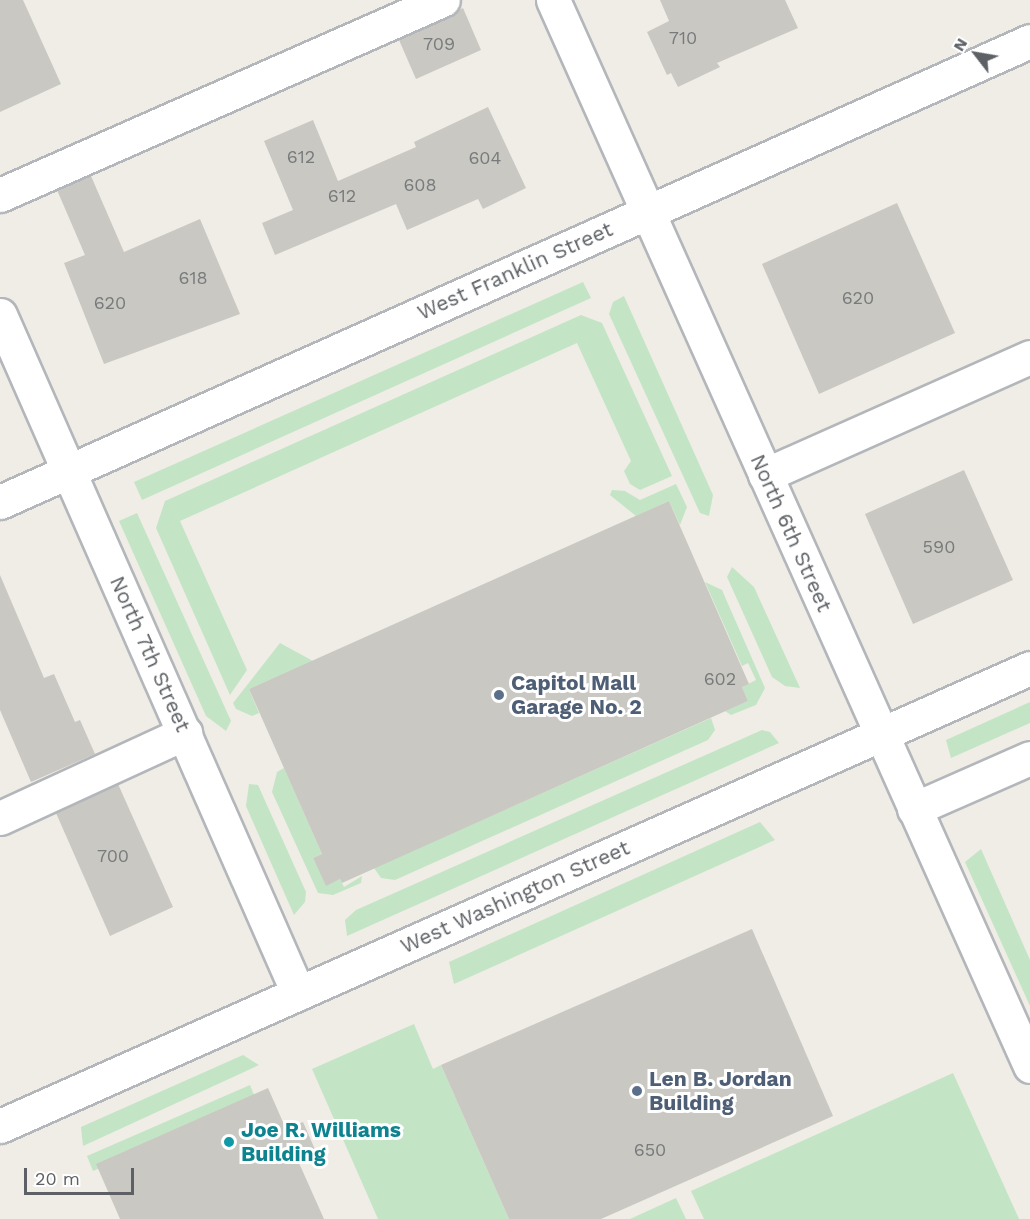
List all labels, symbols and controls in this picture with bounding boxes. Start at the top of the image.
north arrow [946,24,1006,84]
house number: 710 [669,27,697,49]
house number: 709 [423,33,455,55]
text: N [949,35,971,54]
house number: 612 [287,146,315,168]
house number: 604 [468,147,502,169]
house number: 608 [403,174,437,196]
house number: 612 [328,185,356,207]
street label: West Franklin Street [413,217,617,325]
house number: 618 [178,267,208,289]
house number: 620 [842,287,874,309]
house number: 620 [94,292,126,314]
street label: North 6th Street [745,450,837,616]
house number: 590 [923,536,955,558]
street label: North 7th Street [104,572,196,736]
house number: 602 [704,668,736,690]
place label: Capitol Mall Garage No. 2 [511,670,642,720]
marker: Capitol Mall Garage No. 2 [492,688,506,702]
street label: West Washington Street [396,835,634,959]
house number: 700 [97,845,129,867]
place label: Len B. Jordan Building [649,1066,792,1116]
marker: Len B. Jordan Building [630,1084,644,1098]
place label: Joe R. Williams Building [241,1117,401,1167]
marker: Joe R. Williams Building [222,1135,236,1149]
house number: 650 [634,1139,666,1161]
scale bar [27,1156,136,1194]
text: 20 m [35,1168,80,1189]

